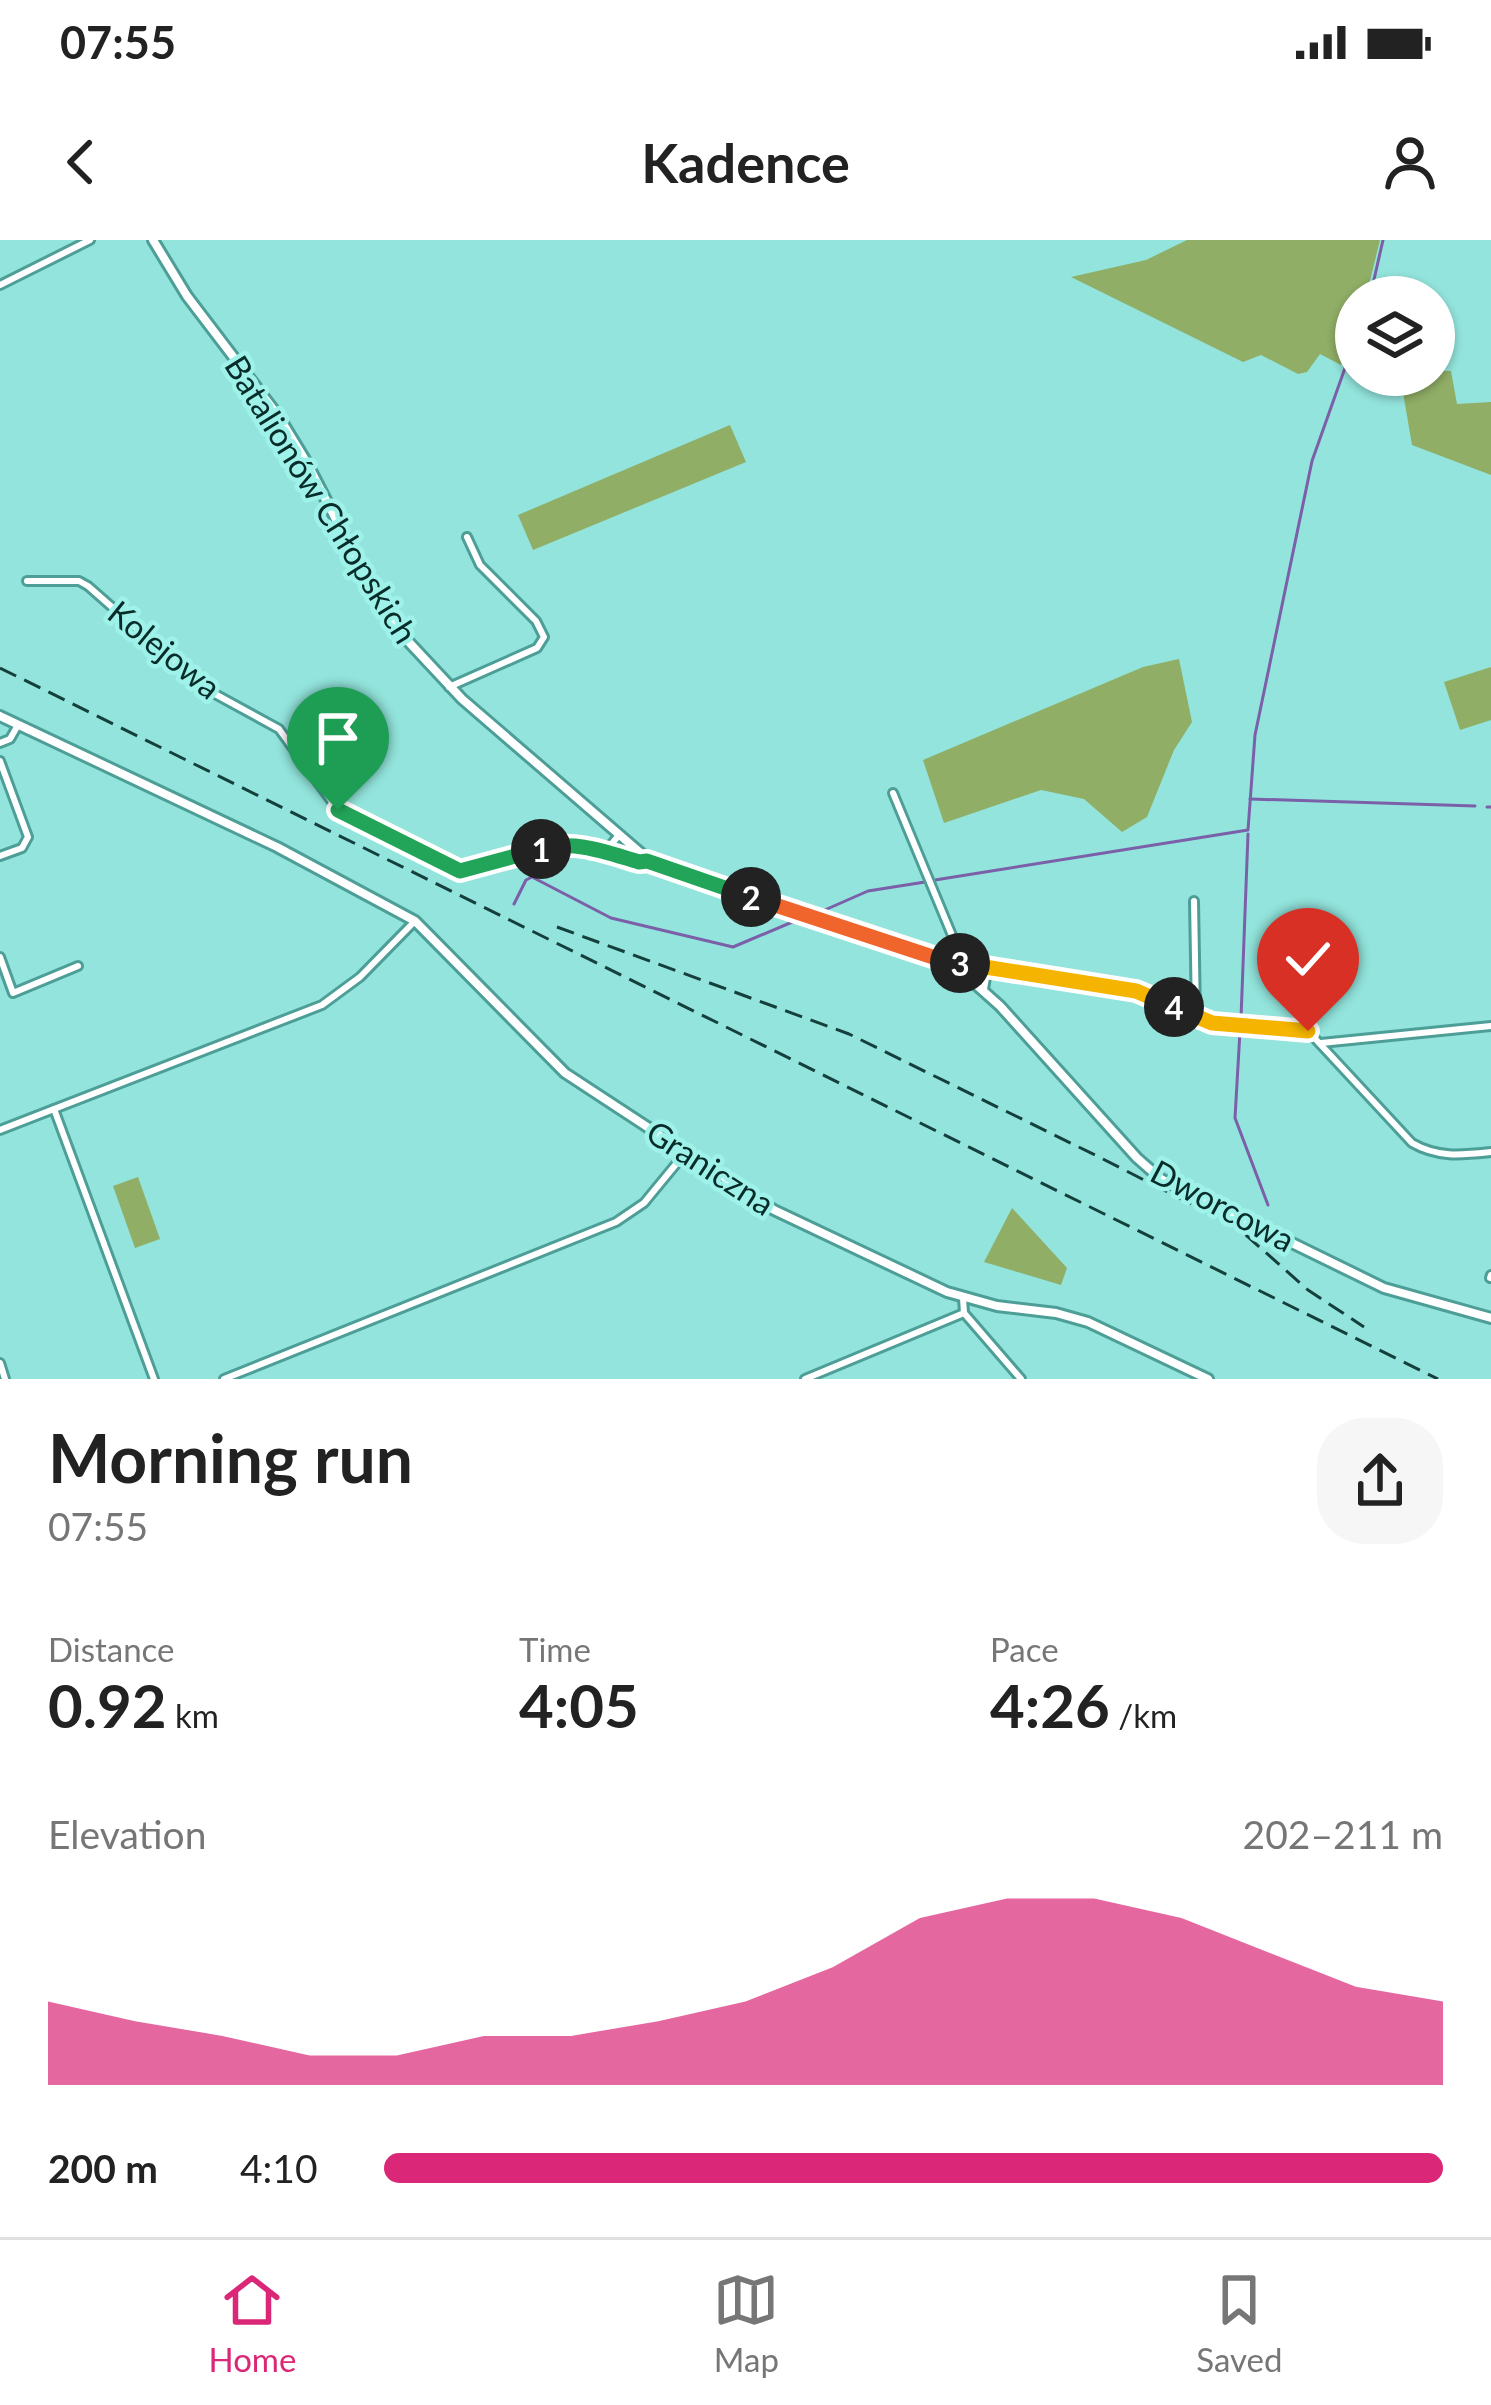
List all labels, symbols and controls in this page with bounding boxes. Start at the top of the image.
text: 07:55 [60,15,176,69]
icon: back [48,129,114,195]
icon: person [1377,129,1443,195]
text: Kadence [641,130,850,195]
map controls [1335,276,1455,396]
button: layers [1335,276,1455,396]
street label: Batalionów Chłopskich [217,348,427,650]
street label: Kolejowa [101,592,229,706]
pin [287,687,389,810]
icon: arrive [305,705,371,771]
pin: 1 [511,819,571,879]
text: 1 [531,829,551,869]
pin: 2 [721,867,781,927]
text: 2 [741,877,761,917]
pin [1257,908,1359,1031]
icon: check [1275,926,1341,992]
pin: 3 [930,933,990,993]
text: 3 [950,943,970,983]
pin: 4 [1144,977,1204,1037]
text: 4 [1164,987,1184,1027]
street label: Graniczna [640,1111,782,1223]
street label: Dworcowa [1144,1151,1302,1259]
text: Morning run [48,1418,413,1497]
button: share [1317,1418,1443,1544]
text: 07:55 [48,1503,148,1549]
text: Distance [48,1629,175,1669]
text: Time [519,1629,591,1669]
text: Pace [990,1629,1059,1669]
text: 0.92 [48,1669,167,1741]
text: 4:05 [519,1669,639,1741]
text: 4:26 [990,1669,1110,1741]
text: km [167,1695,219,1735]
text: /km [1110,1695,1177,1735]
text: Elevation [48,1811,206,1857]
text: 202–211 m [1243,1811,1443,1857]
text: 200 m [48,2145,158,2191]
text: 4:10 [240,2145,318,2191]
tab: Home [208,2267,296,2379]
tab: Map [713,2267,779,2379]
tab: Saved [1196,2267,1283,2379]

